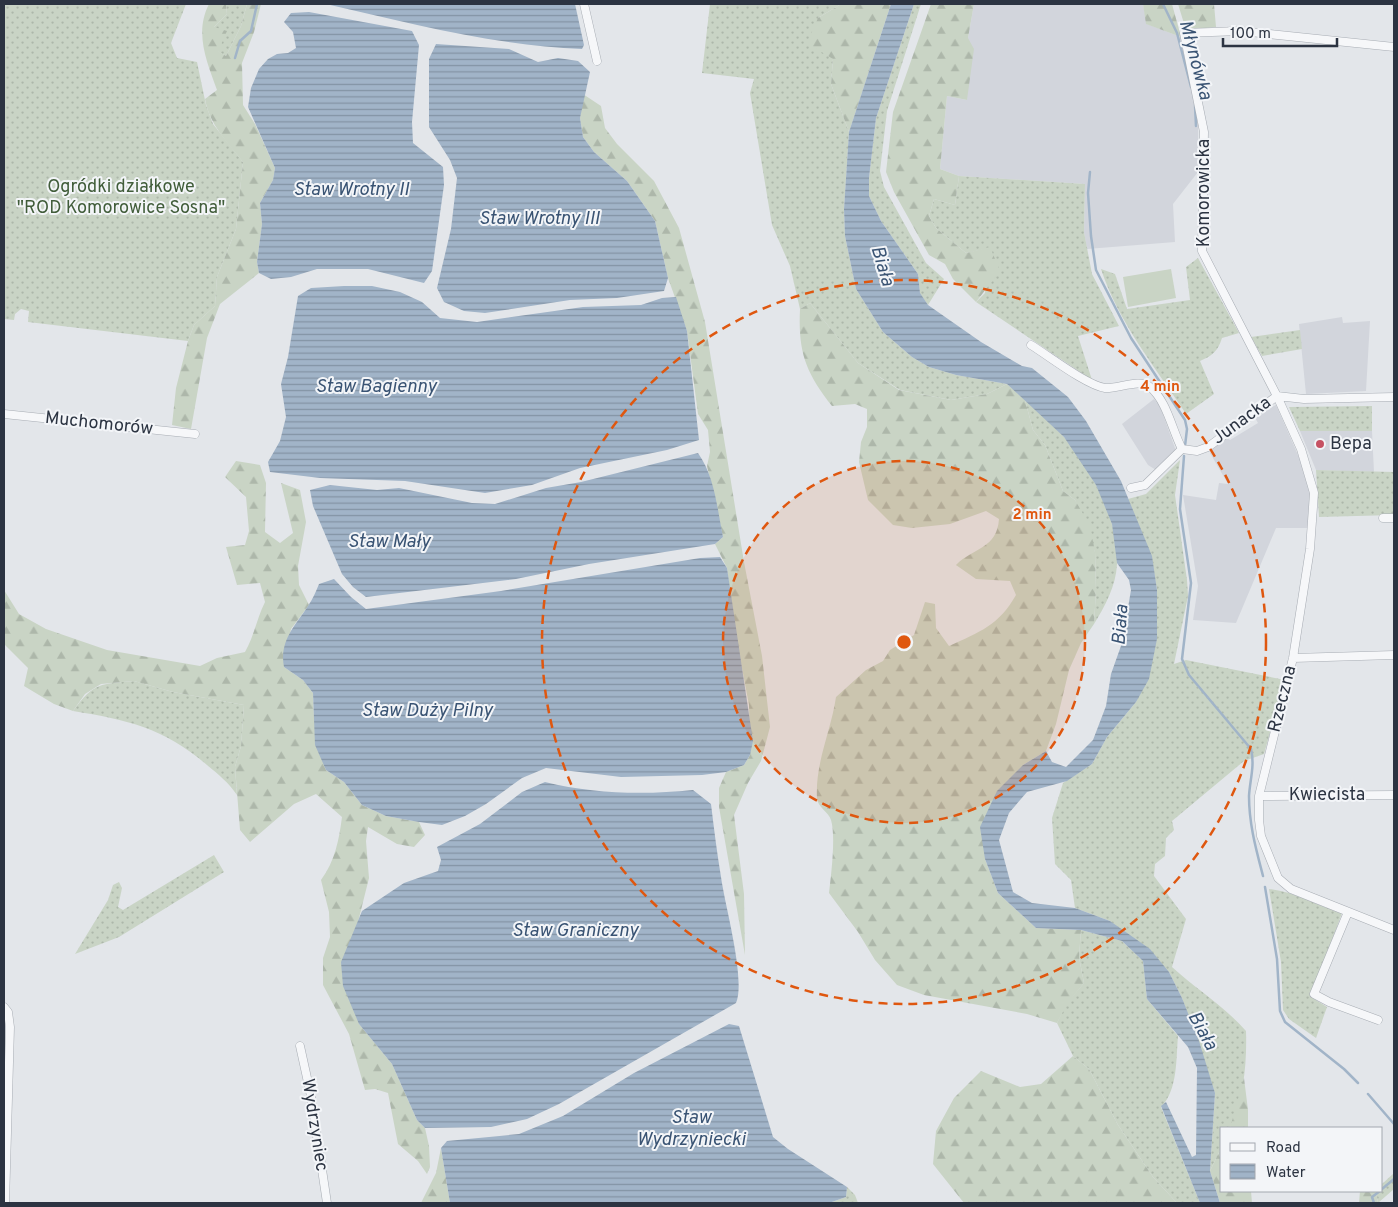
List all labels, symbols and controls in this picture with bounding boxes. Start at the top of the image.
scale bar [1223,15,1337,47]
water label: Młynówka [1173,17,1217,103]
text: 100 m [1230,25,1271,44]
street label: Komorowicka [1193,139,1216,247]
park label: Ogródki działkowe "ROD Komorowice Sosna" [17,176,225,220]
water label: Staw Wrotny II [293,178,410,202]
water label: Staw Wrotny III [479,207,600,231]
water label: Biała [865,243,900,289]
water label: Staw Bagienny [315,375,438,399]
text: 4 min [1140,378,1180,397]
street label: Junacka [1208,392,1276,450]
street label: Muchomorów [44,407,154,441]
place label: Bepa [1330,433,1372,456]
marker: Bepa [1314,438,1326,450]
text: 2 min [1012,506,1052,525]
water label: Staw Mały [348,530,432,554]
water label: Biała [1108,604,1134,646]
centre of rings [895,633,913,651]
street label: Rzeczna [1264,663,1302,735]
water label: Staw Duży Pilny [361,699,494,723]
street label: Kwiecista [1289,784,1365,807]
water label: Staw Graniczny [512,919,639,943]
water label: Biała [1182,1007,1223,1055]
street label: Wydrzyniec [295,1077,333,1173]
water label: Staw Wydrzyniecki [636,1106,747,1152]
legend [1220,1127,1383,1192]
text: Road [1266,1139,1301,1158]
text: Water [1266,1164,1306,1183]

